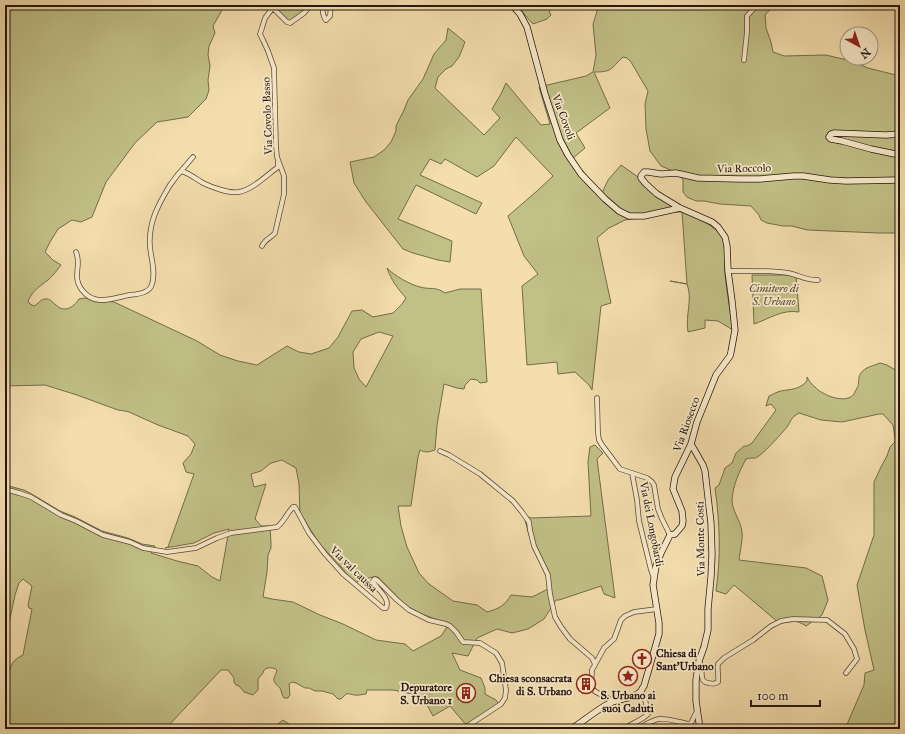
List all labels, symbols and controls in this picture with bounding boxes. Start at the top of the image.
north arrow [839,26,879,66]
text: N [857,45,873,62]
street label: Via Covolo Basso [260,76,275,156]
street label: Via Covoli [549,92,578,142]
street label: Via Roccolo [716,162,772,175]
park label: Cimitero di S. Urbano [749,282,800,308]
street label: Via Riosecco [670,395,703,454]
street label: Via dei Longobardi [637,480,666,568]
street label: Via Monte Costi [693,501,708,578]
street label: Via val caussa [327,543,380,595]
place label: Chiesa di Sant'Urbano [656,647,714,673]
church icon: Chiesa di Sant'Urbano [631,648,653,670]
place icon: S. Urbano ai suoi Caduti [617,665,639,687]
place label: Chiesa sconsacrata di S. Urbano [489,672,572,698]
building icon: Chiesa sconsacrata di S. Urbano [575,673,597,695]
place label: Depuratore S. Urbano 1 [400,681,453,707]
building icon: Depuratore S. Urbano 1 [455,682,477,704]
scale bar [751,682,820,708]
place label: S. Urbano ai suoi Caduti [600,689,657,715]
text: 100 m [757,689,788,703]

